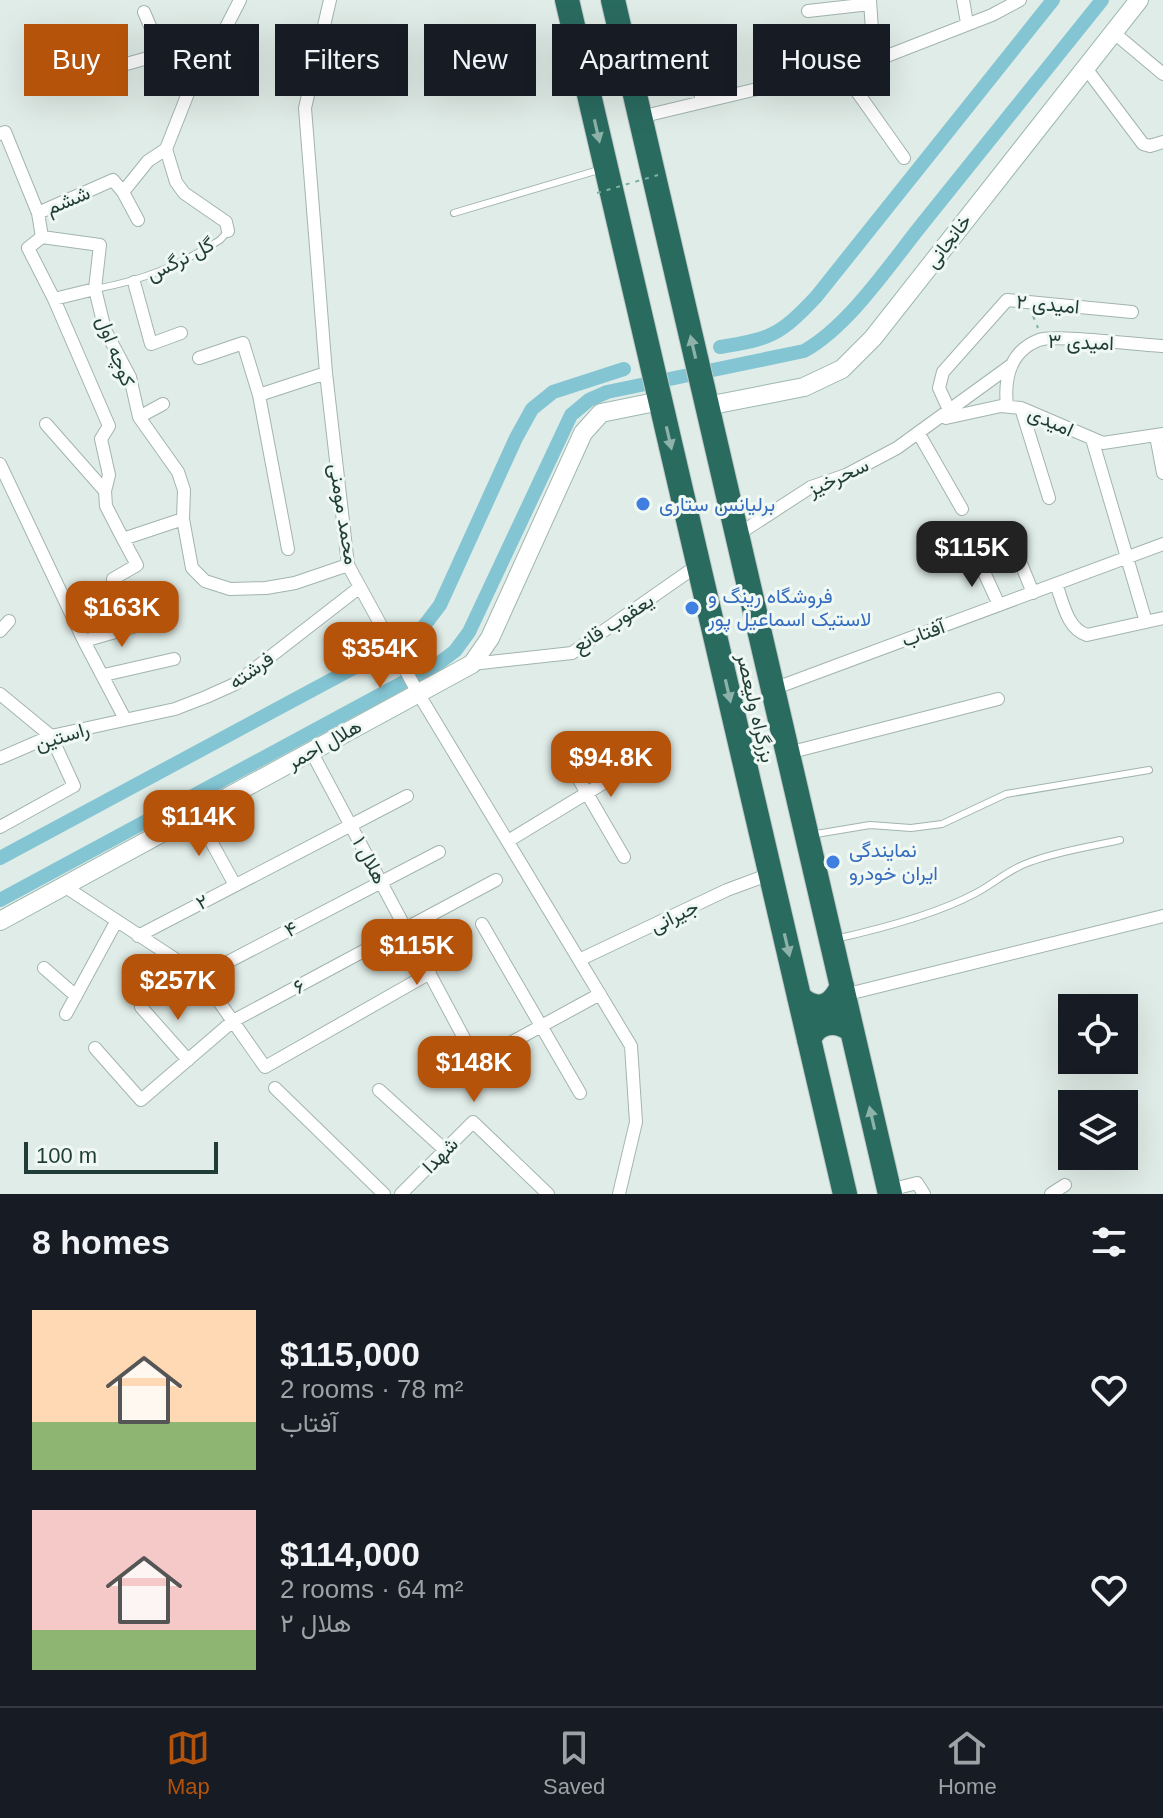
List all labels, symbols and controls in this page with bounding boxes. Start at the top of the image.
chip: Buy [24,24,128,96]
chip: Rent [144,24,259,96]
chip: Filters [275,24,408,96]
chip: New [424,24,536,96]
chip: Apartment [552,24,737,96]
chip: House [753,24,890,96]
one-way arrow [591,118,604,143]
street label: ششم [43,181,94,221]
street label: خانجانی [920,210,977,273]
street label: گل نرگس [142,233,219,287]
street label: امیدی ۲ [1015,290,1081,319]
street label: کوچه اول [90,313,139,390]
street label: امیدی ۳ [1048,330,1114,355]
one-way arrow [687,334,699,359]
street label: امیدی [1025,401,1077,442]
one-way arrow [663,426,675,451]
street label: سحرخیز [803,453,873,503]
street label: محمد مومنی [323,462,363,566]
place label: برلیانس ستاری [659,493,775,517]
marker: برلیانس ستاری [634,495,652,513]
pin: $115K [916,521,1028,589]
text: $115K [934,532,1010,562]
pin: $163K [66,581,178,649]
place label: فروشگاه رینگ و لاستیک اسماعیل پور [707,585,871,633]
street label: یعقوب قانع [569,589,659,660]
text: $163K [84,592,160,622]
marker: فروشگاه رینگ و لاستیک اسماعیل پور [683,599,701,617]
street label: آفتاب [898,615,949,652]
pin: $354K [324,622,436,690]
text: $354K [342,633,418,663]
street label: فرشته [225,647,279,695]
street label: بزرگراه ولیعصر [731,650,779,765]
one-way arrow [722,679,734,704]
street label: هلال احمر [282,715,366,776]
street label: راستین [32,717,92,757]
pin: $94.8K [546,731,676,799]
text: $94.8K [569,742,653,772]
pin: $114K [143,790,255,858]
text: $114K [161,801,237,831]
street label: هلال ۱ [348,833,391,888]
place label: نمایندگی ایران خودرو [849,839,938,886]
marker: نمایندگی ایران خودرو [824,853,842,871]
street label: ۲ [192,890,212,914]
street label: جیرانی [646,895,703,939]
street label: ۴ [281,917,301,941]
pin: $115K [361,919,473,987]
text: $115K [379,930,455,960]
one-way arrow [781,932,793,957]
pin: $257K [122,954,234,1022]
text: $257K [140,965,216,995]
street label: ۶ [290,974,308,998]
map controls [1058,994,1138,1170]
button: locate [1058,994,1138,1074]
pin: $148K [418,1036,530,1104]
text: $148K [436,1047,512,1077]
button: layers [1058,1090,1138,1170]
one-way arrow [866,1105,878,1130]
street label: شهدا [418,1133,464,1179]
scale bar [24,1138,218,1174]
text: 100 m [36,1143,97,1168]
icon: filters [1087,1220,1131,1264]
text: 8 homes [32,1223,170,1261]
text: $115,000 [280,1335,420,1373]
icon: home [96,1342,192,1438]
icon: heart [1087,1368,1131,1412]
text: 2 rooms · 78 m² [280,1374,464,1404]
text: آفتاب [280,1408,337,1438]
text: $114,000 [280,1535,420,1573]
icon: home [96,1542,192,1638]
icon: heart [1087,1568,1131,1612]
text: 2 rooms · 64 m² [280,1574,464,1604]
text: هلال ۲ [280,1608,351,1638]
tab: Map [166,1726,210,1800]
tab: Saved [543,1726,605,1800]
tab: Home [938,1726,997,1800]

